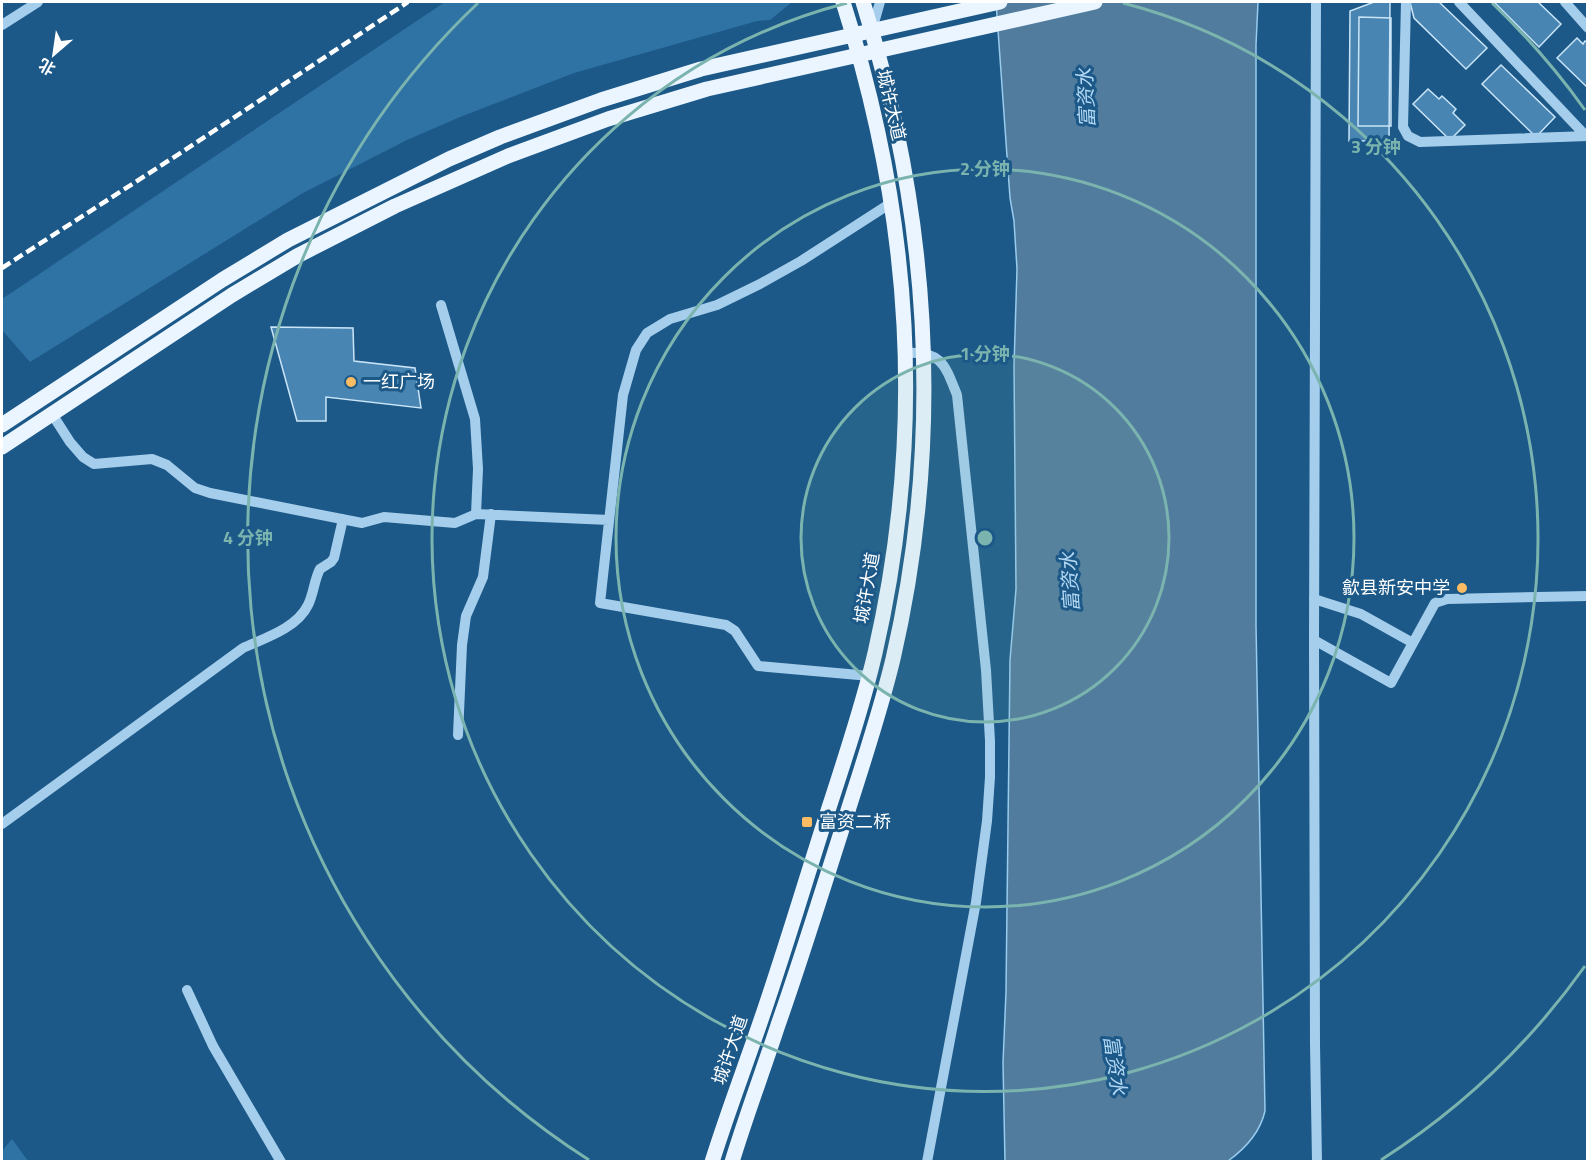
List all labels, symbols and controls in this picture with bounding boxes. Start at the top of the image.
north arrow [24,24,84,84]
text: 北 [34,53,60,81]
water label: 富资水 [1068,66,1103,129]
street label: 城许大道 [870,67,913,143]
text: 3 分钟 [1351,133,1401,160]
text: 2 分钟 [960,155,1010,182]
text: 1 分钟 [960,340,1010,367]
place label: 一红广场 [363,368,435,395]
marker: 一红广场 [344,375,358,389]
text: 4 分钟 [223,524,273,551]
centre of rings [975,528,995,548]
street label: 城许大道 [847,550,886,626]
water label: 富资水 [1052,550,1087,613]
place label: 歙县新安中学 [1342,574,1450,601]
marker: 歙县新安中学 [1455,581,1469,595]
place label: 富资二桥 [819,808,891,835]
marker: 富资二桥 [800,815,814,829]
street label: 城许大道 [705,1011,754,1088]
water label: 富资水 [1096,1033,1135,1098]

